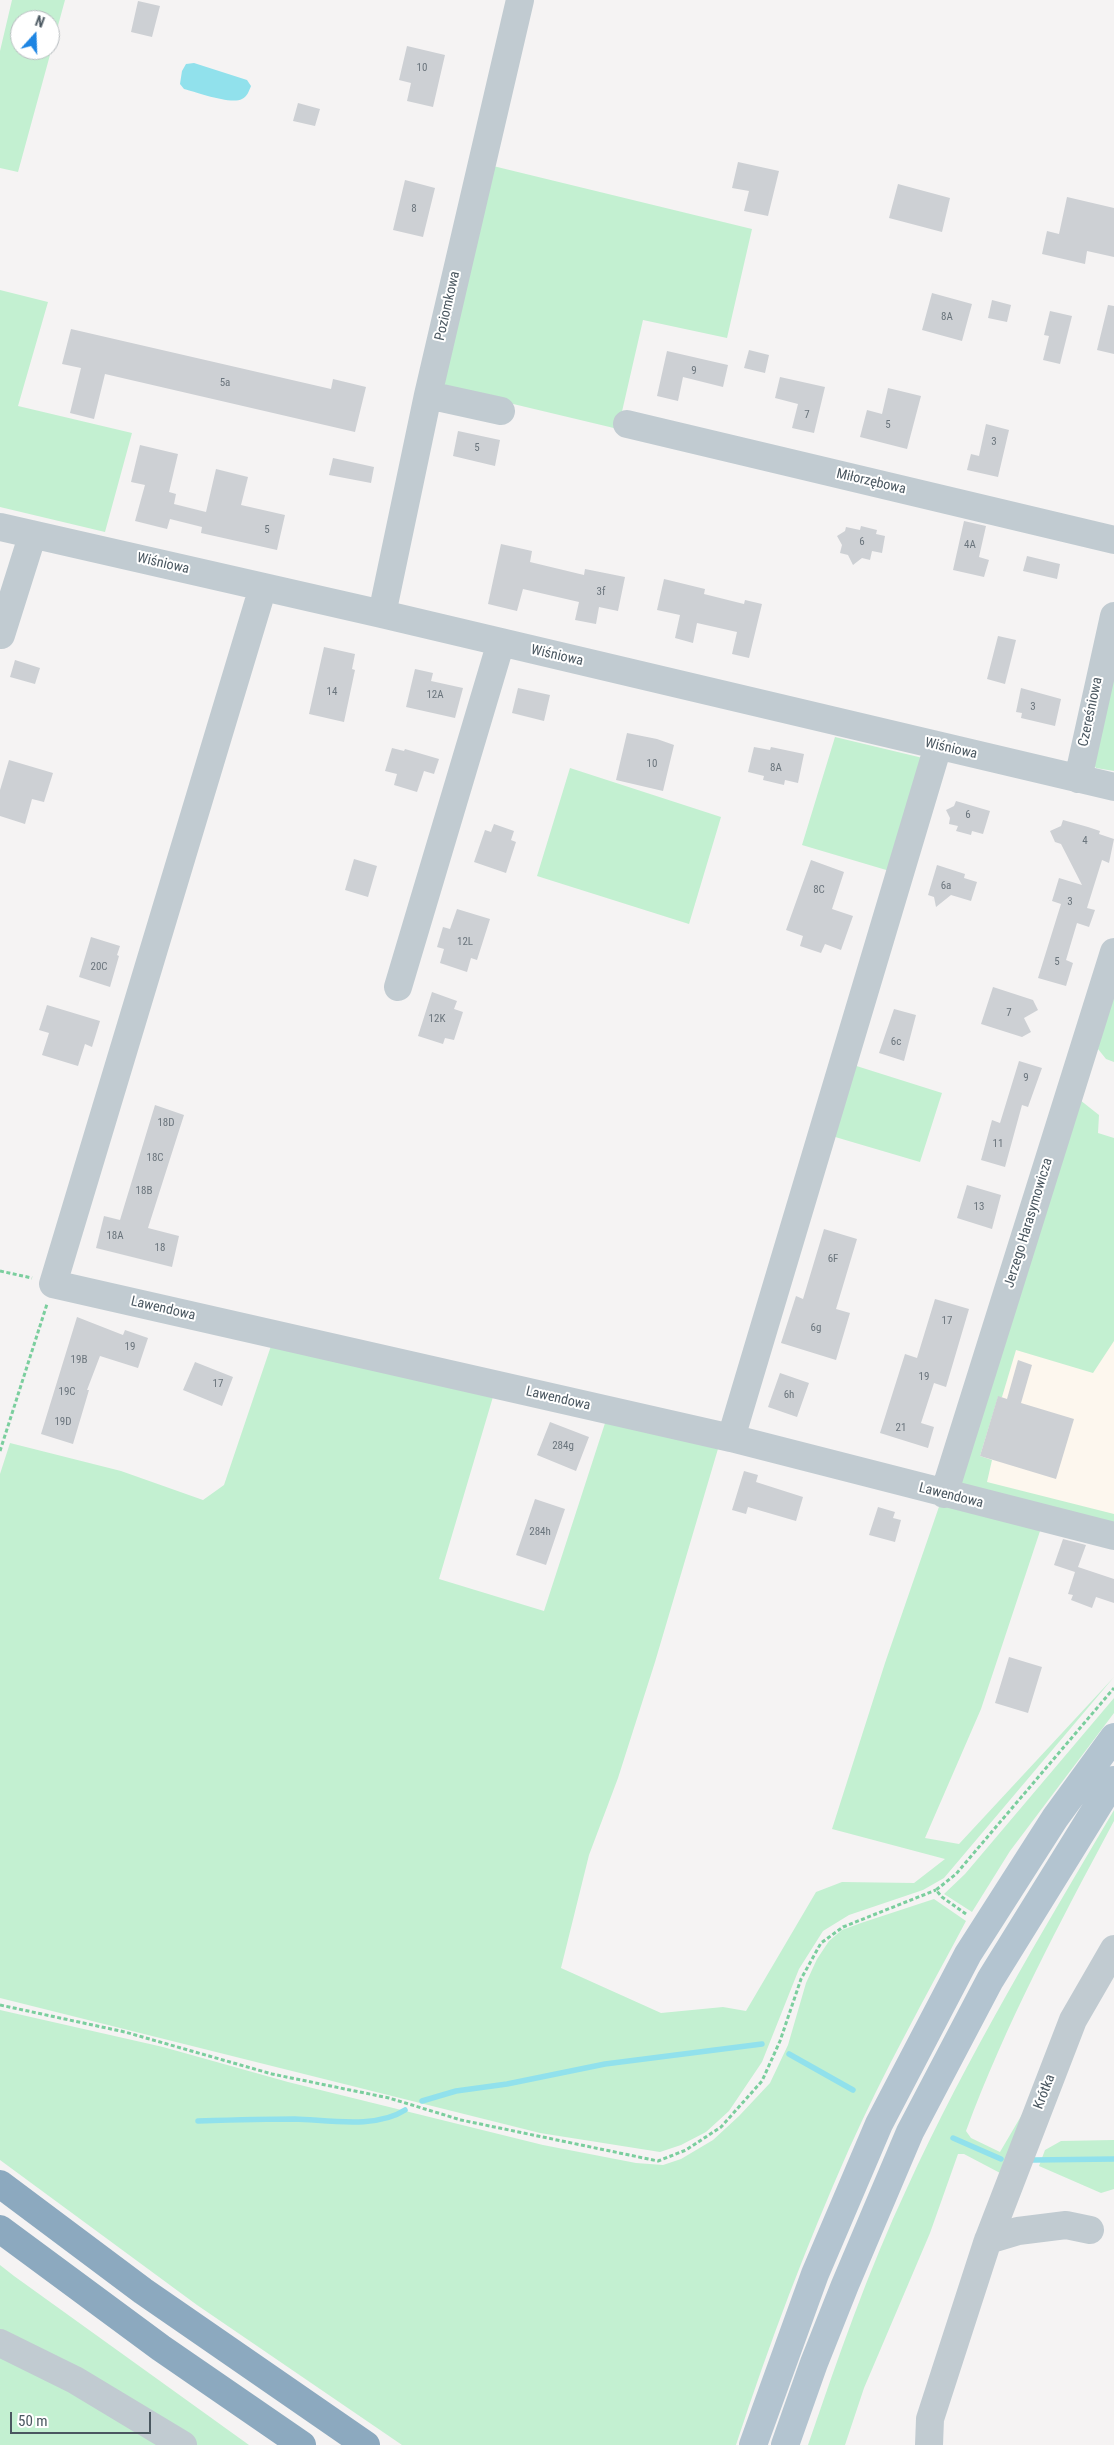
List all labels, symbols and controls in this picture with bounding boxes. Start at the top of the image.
north arrow [10,10,60,60]
text: N [33,13,47,31]
house number: 10 [417,61,427,75]
house number: 8 [411,202,417,216]
street label: Poziomkowa [432,270,464,342]
house number: 8A [941,310,953,324]
house number: 9 [691,364,697,378]
house number: 5a [220,376,230,390]
house number: 7 [804,408,810,422]
house number: 5 [885,418,891,432]
house number: 3 [991,435,997,449]
house number: 5 [474,441,480,455]
street label: Miłorzębowa [835,466,907,498]
house number: 5 [264,523,270,537]
house number: 6 [859,535,865,549]
house number: 4A [964,538,976,552]
street label: Wiśniowa [135,550,191,578]
house number: 3f [597,585,605,599]
street label: Wiśniowa [529,642,585,670]
street label: Czereśniowa [1075,676,1107,748]
house number: 14 [327,685,337,699]
house number: 12A [426,688,444,702]
house number: 3 [1030,700,1036,714]
street label: Wiśniowa [923,735,979,763]
house number: 10 [647,757,657,771]
house number: 8A [770,761,782,775]
house number: 6 [965,808,971,822]
house number: 4 [1082,834,1088,848]
house number: 6a [941,879,951,893]
house number: 8C [813,883,825,897]
house number: 3 [1067,895,1073,909]
house number: 12L [457,935,473,949]
house number: 5 [1054,955,1060,969]
house number: 20C [90,960,108,974]
house number: 7 [1006,1006,1012,1020]
house number: 12K [429,1012,445,1026]
house number: 6c [891,1035,901,1049]
house number: 9 [1023,1071,1029,1085]
house number: 18D [157,1116,175,1130]
house number: 11 [993,1137,1003,1151]
house number: 18C [146,1151,164,1165]
street label: Jerzego Harasymowicza [1001,1156,1057,1290]
house number: 18B [136,1184,152,1198]
house number: 13 [974,1200,984,1214]
house number: 18A [106,1229,124,1243]
house number: 18 [155,1241,165,1255]
house number: 6F [828,1252,838,1266]
street label: Lawendowa [129,1293,197,1325]
house number: 17 [942,1314,952,1328]
house number: 6g [811,1321,821,1335]
house number: 19 [125,1340,135,1354]
house number: 19B [71,1353,87,1367]
house number: 19 [919,1370,929,1384]
house number: 17 [213,1377,223,1391]
street label: Lawendowa [524,1383,592,1415]
house number: 19C [58,1385,76,1399]
house number: 6h [784,1388,794,1402]
house number: 19D [54,1415,72,1429]
house number: 21 [896,1421,906,1435]
house number: 284g [552,1439,574,1453]
street label: Lawendowa [917,1480,985,1512]
house number: 284h [529,1525,551,1539]
street label: Krótka [1031,2072,1059,2112]
scale bar [12,2402,154,2434]
text: 50 m [18,2412,48,2430]

